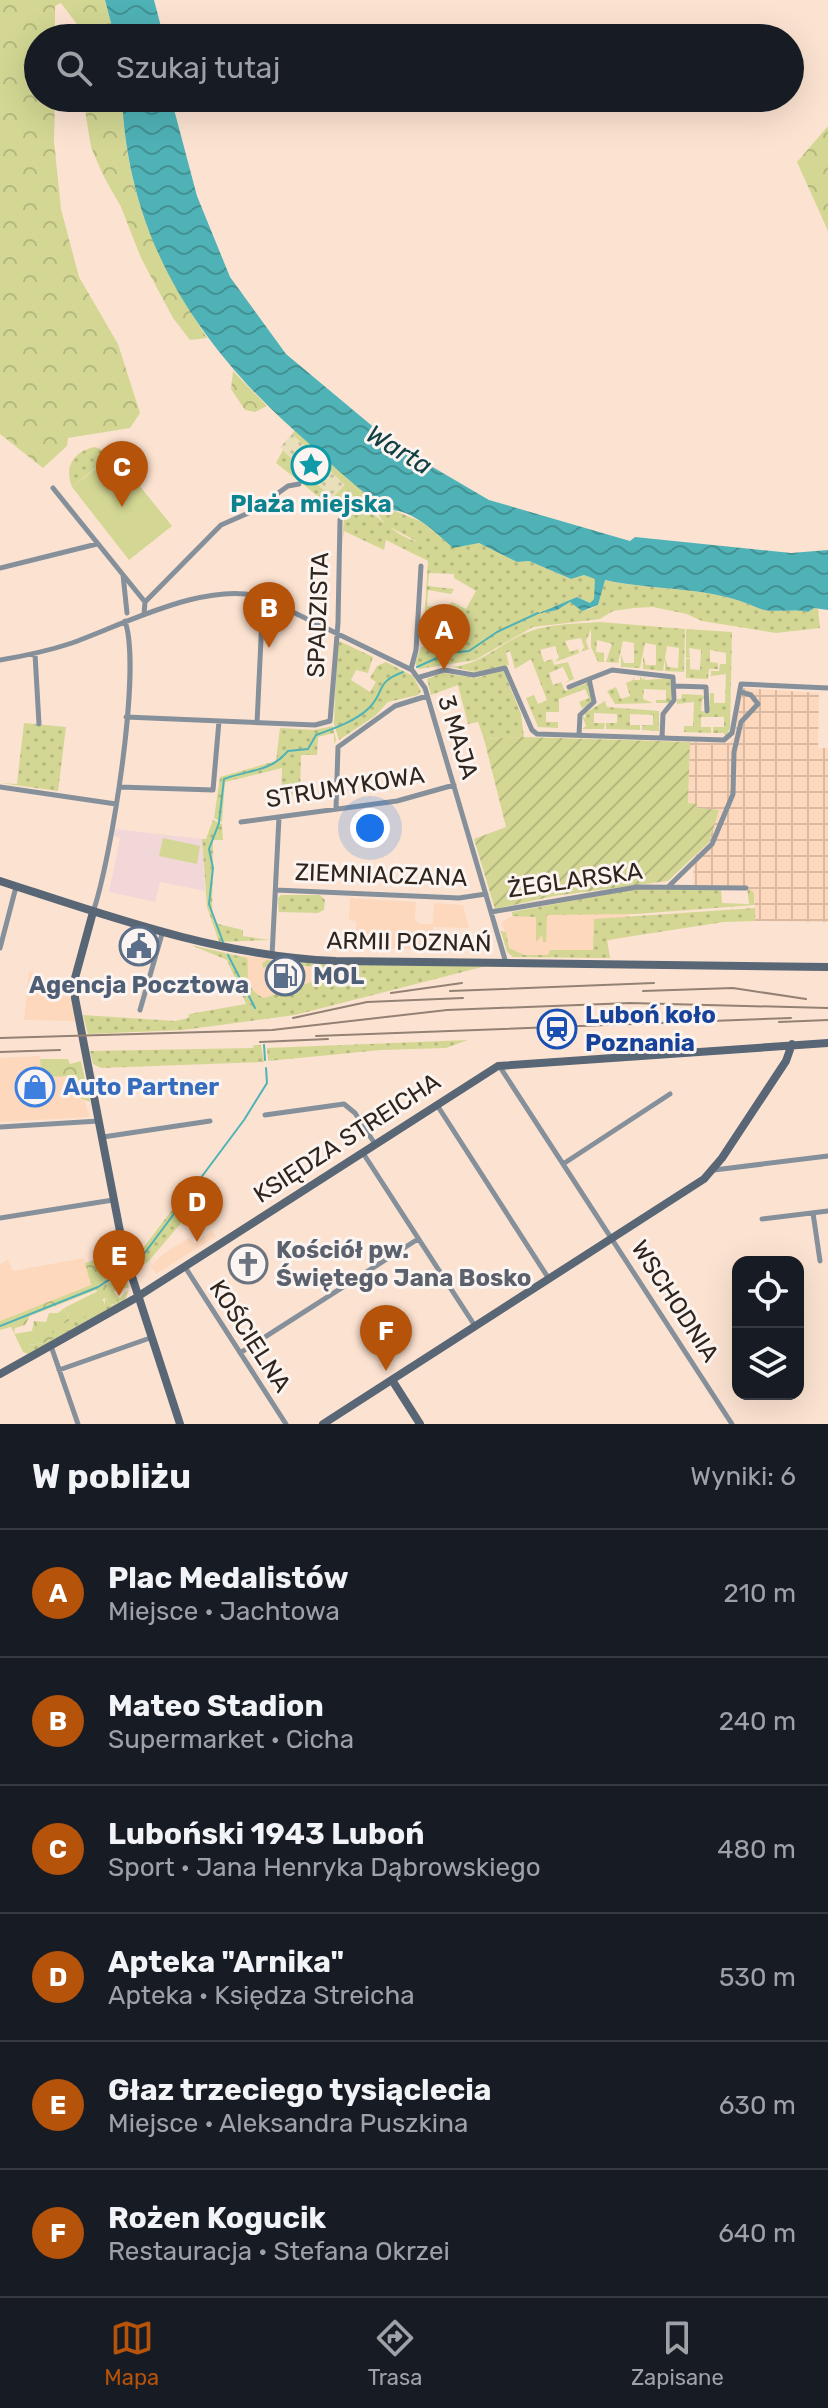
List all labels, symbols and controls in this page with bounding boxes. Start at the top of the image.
search box [24,24,804,112]
icon: search [52,46,96,90]
text: Szukaj tutaj [116,50,280,86]
water label: Warta [361,418,437,482]
pin: C [96,441,148,507]
place icon: Plaża miejska [290,444,332,486]
place label: Plaża miejska [230,490,392,518]
street label: SPADZISTA [302,552,334,678]
pin: B [243,582,295,648]
pin: A [418,604,470,670]
street label: 3 MAJA [432,692,484,782]
street label: STRUMYKOWA [264,761,426,813]
your location [350,808,390,848]
street label: ŻEGLARSKA [506,857,644,903]
street label: ZIEMNIACZANA [294,858,468,892]
public building icon: Agencja Pocztowa [118,925,160,967]
street label: ARMII POZNAŃ [326,927,492,957]
fuel station icon: MOL [264,955,306,997]
place label: MOL [313,962,364,990]
place label: Agencja Pocztowa [29,971,249,999]
place label: Luboń koło Poznania [585,1001,716,1057]
station icon: Luboń koło Poznania [536,1008,578,1050]
shop icon: Auto Partner [14,1066,56,1108]
street label: KSIĘDZA STREICHA [248,1067,446,1209]
place label: Auto Partner [63,1073,219,1101]
pin: D [171,1176,223,1242]
pin: E [93,1230,145,1296]
street label: WSCHODNIA [625,1235,725,1367]
place label: Kościół pw. Świętego Jana Bosko [276,1236,532,1292]
church icon: Kościół pw. Świętego Jana Bosko [227,1243,269,1285]
map controls [732,1256,804,1400]
button: locate [732,1256,804,1328]
street label: KOŚCIELNA [203,1275,297,1397]
pin: F [360,1305,412,1371]
button: layers [732,1328,804,1400]
text: W pobliżu [32,1456,191,1497]
text: Wyniki: 6 [690,1461,796,1492]
text: Plac Medalistów [108,1560,349,1596]
text: A [49,1578,67,1609]
text: 210 m [724,1578,796,1609]
text: Miejsce · Jachtowa [108,1596,340,1627]
text: Mateo Stadion [108,1688,324,1724]
text: B [49,1706,67,1737]
text: 240 m [719,1706,796,1737]
text: Supermarket · Cicha [108,1724,354,1755]
text: Luboński 1943 Luboń [108,1816,425,1852]
text: C [49,1834,67,1865]
text: 480 m [717,1834,796,1865]
text: Sport · Jana Henryka Dąbrowskiego [108,1852,541,1883]
text: Apteka "Arnika" [108,1944,344,1980]
text: D [49,1962,67,1993]
text: 530 m [719,1962,796,1993]
text: Apteka · Księdza Streicha [108,1980,415,2011]
text: Głaz trzeciego tysiąclecia [108,2072,492,2108]
text: E [50,2090,66,2121]
text: 630 m [719,2090,796,2121]
text: Miejsce · Aleksandra Puszkina [108,2108,468,2139]
text: Rożen Kogucik [108,2200,326,2236]
text: F [50,2218,66,2249]
text: 640 m [718,2218,796,2249]
text: Restauracja · Stefana Okrzei [108,2236,450,2267]
tab: Mapa [104,2316,159,2391]
tab: Trasa [368,2316,422,2391]
tab: Zapisane [631,2316,724,2391]

